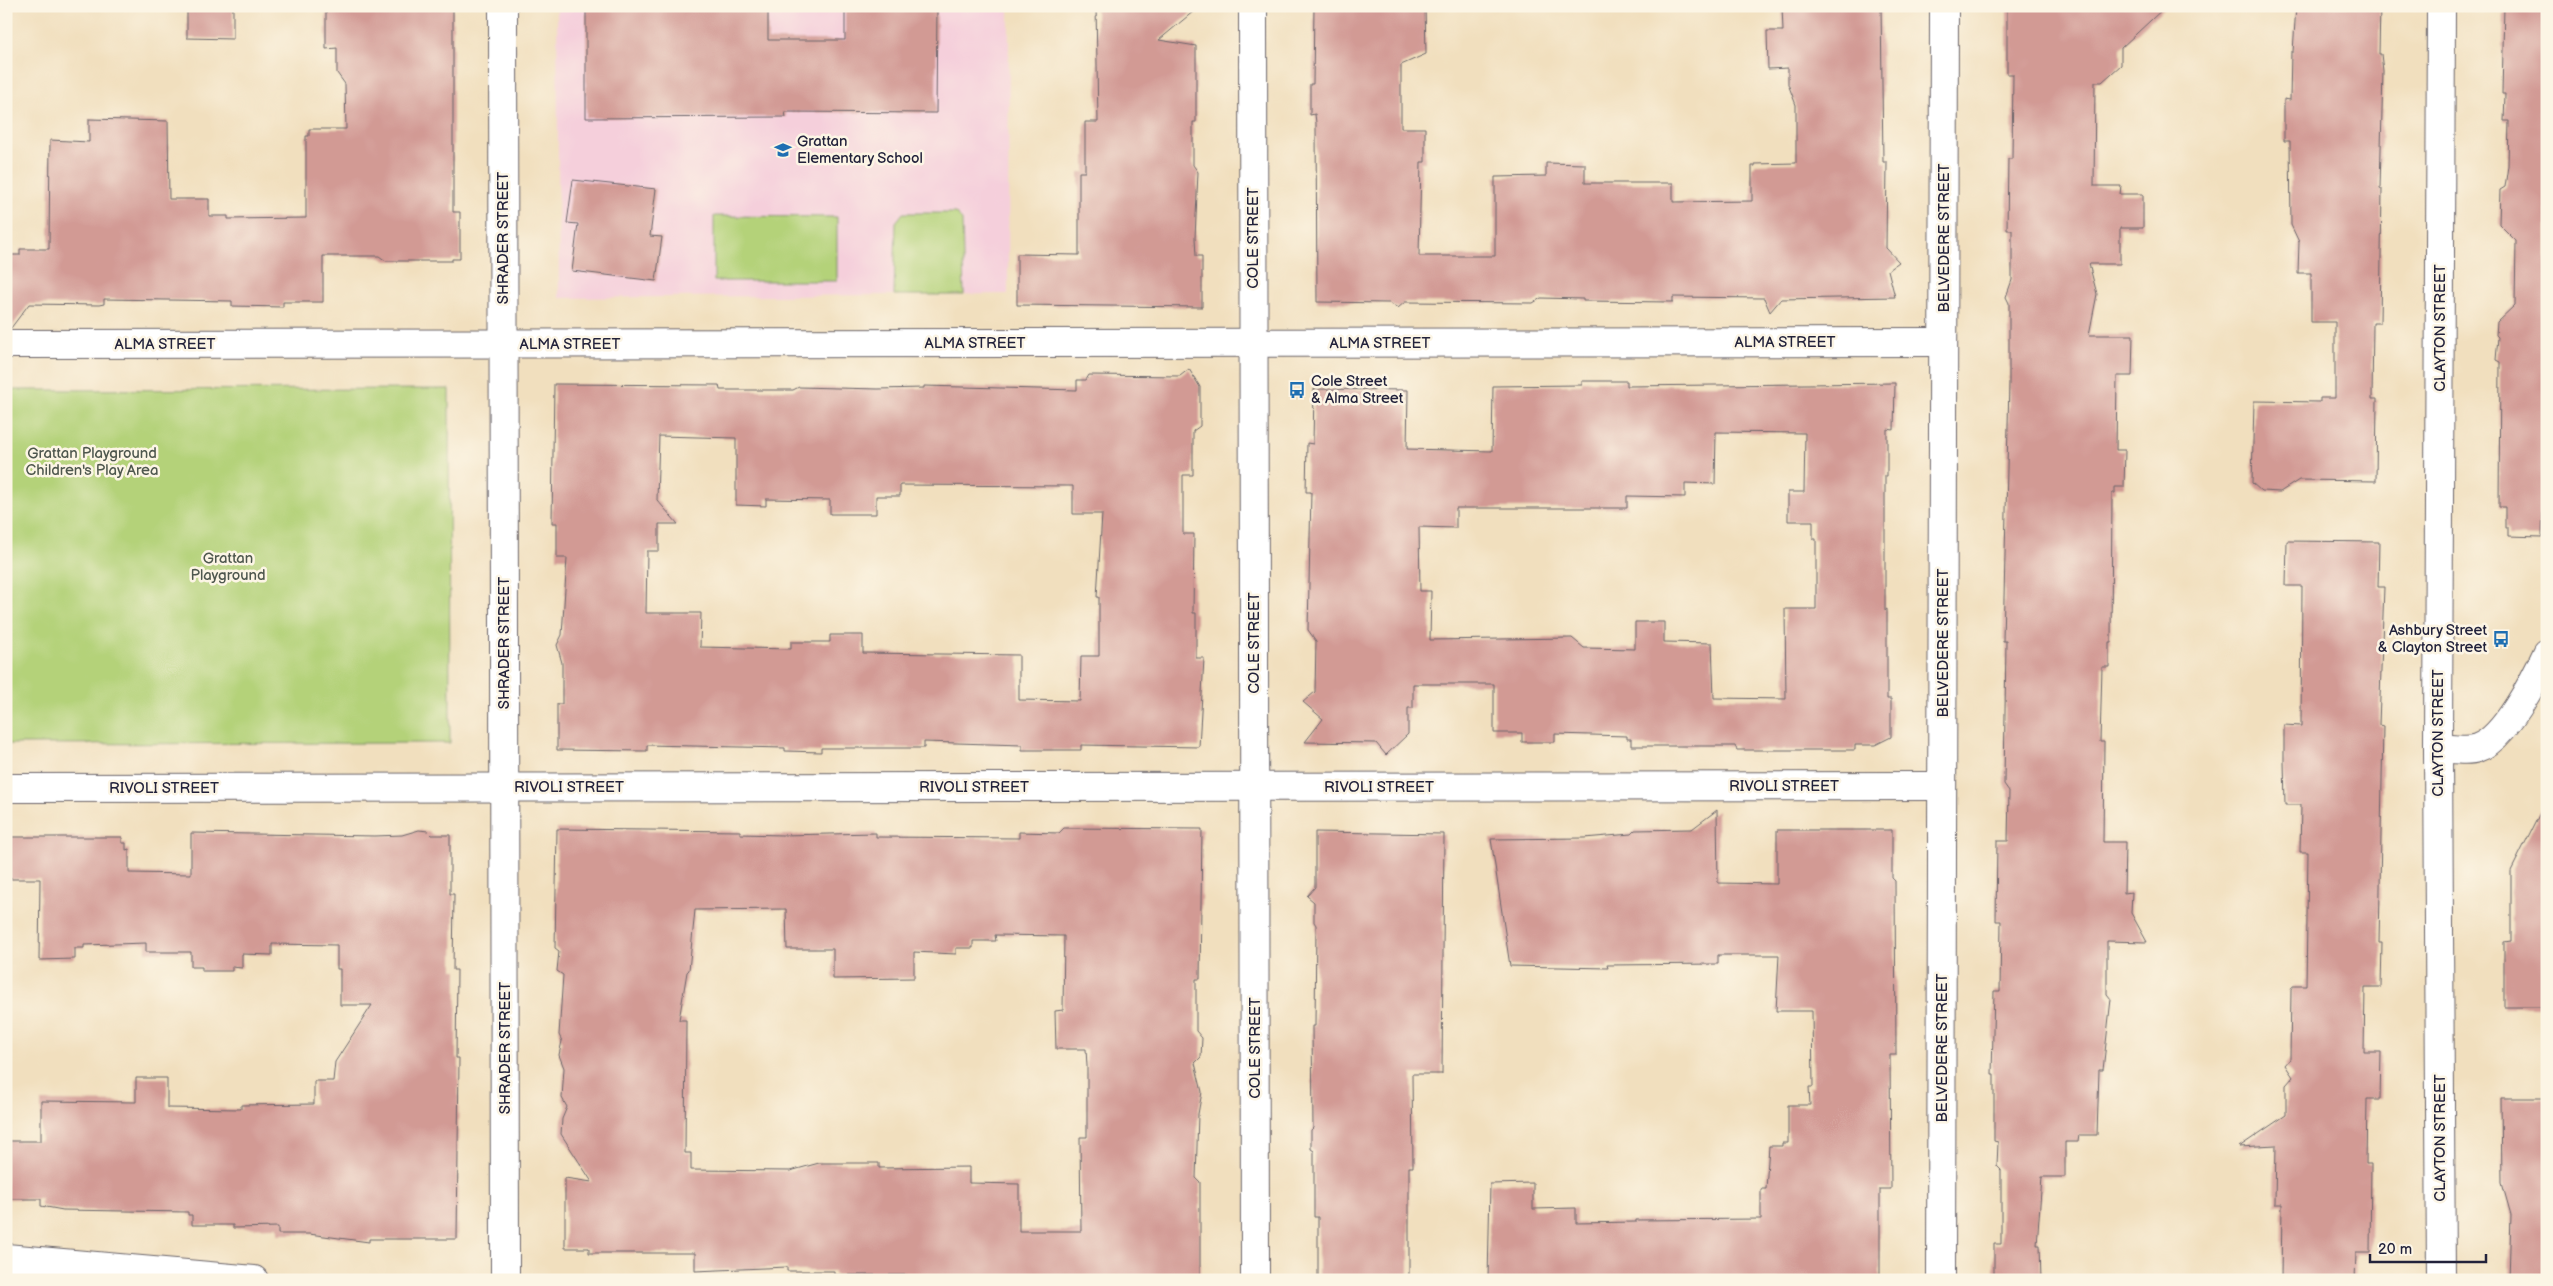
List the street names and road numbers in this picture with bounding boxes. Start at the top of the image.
street label: BELVEDERE STREET [1935,163,1954,313]
street label: SHRADER STREET [494,172,513,304]
street label: COLE STREET [1244,187,1263,289]
street label: CLAYTON STREET [2431,264,2450,392]
street label: ALMA STREET [1735,333,1835,352]
street label: ALMA STREET [925,334,1025,353]
street label: ALMA STREET [1330,334,1430,353]
street label: ALMA STREET [115,335,215,354]
street label: ALMA STREET [520,335,620,354]
street label: BELVEDERE STREET [1934,568,1953,718]
street label: SHRADER STREET [495,577,514,709]
street label: COLE STREET [1245,592,1264,694]
street label: CLAYTON STREET [2429,669,2448,797]
street label: RIVOLI STREET [1729,777,1839,796]
street label: RIVOLI STREET [514,778,624,797]
street label: RIVOLI STREET [919,778,1029,797]
street label: RIVOLI STREET [1324,778,1434,797]
street label: RIVOLI STREET [109,779,219,798]
street label: BELVEDERE STREET [1933,973,1952,1123]
street label: SHRADER STREET [496,982,515,1114]
street label: COLE STREET [1246,997,1265,1099]
street label: CLAYTON STREET [2431,1074,2450,1202]

